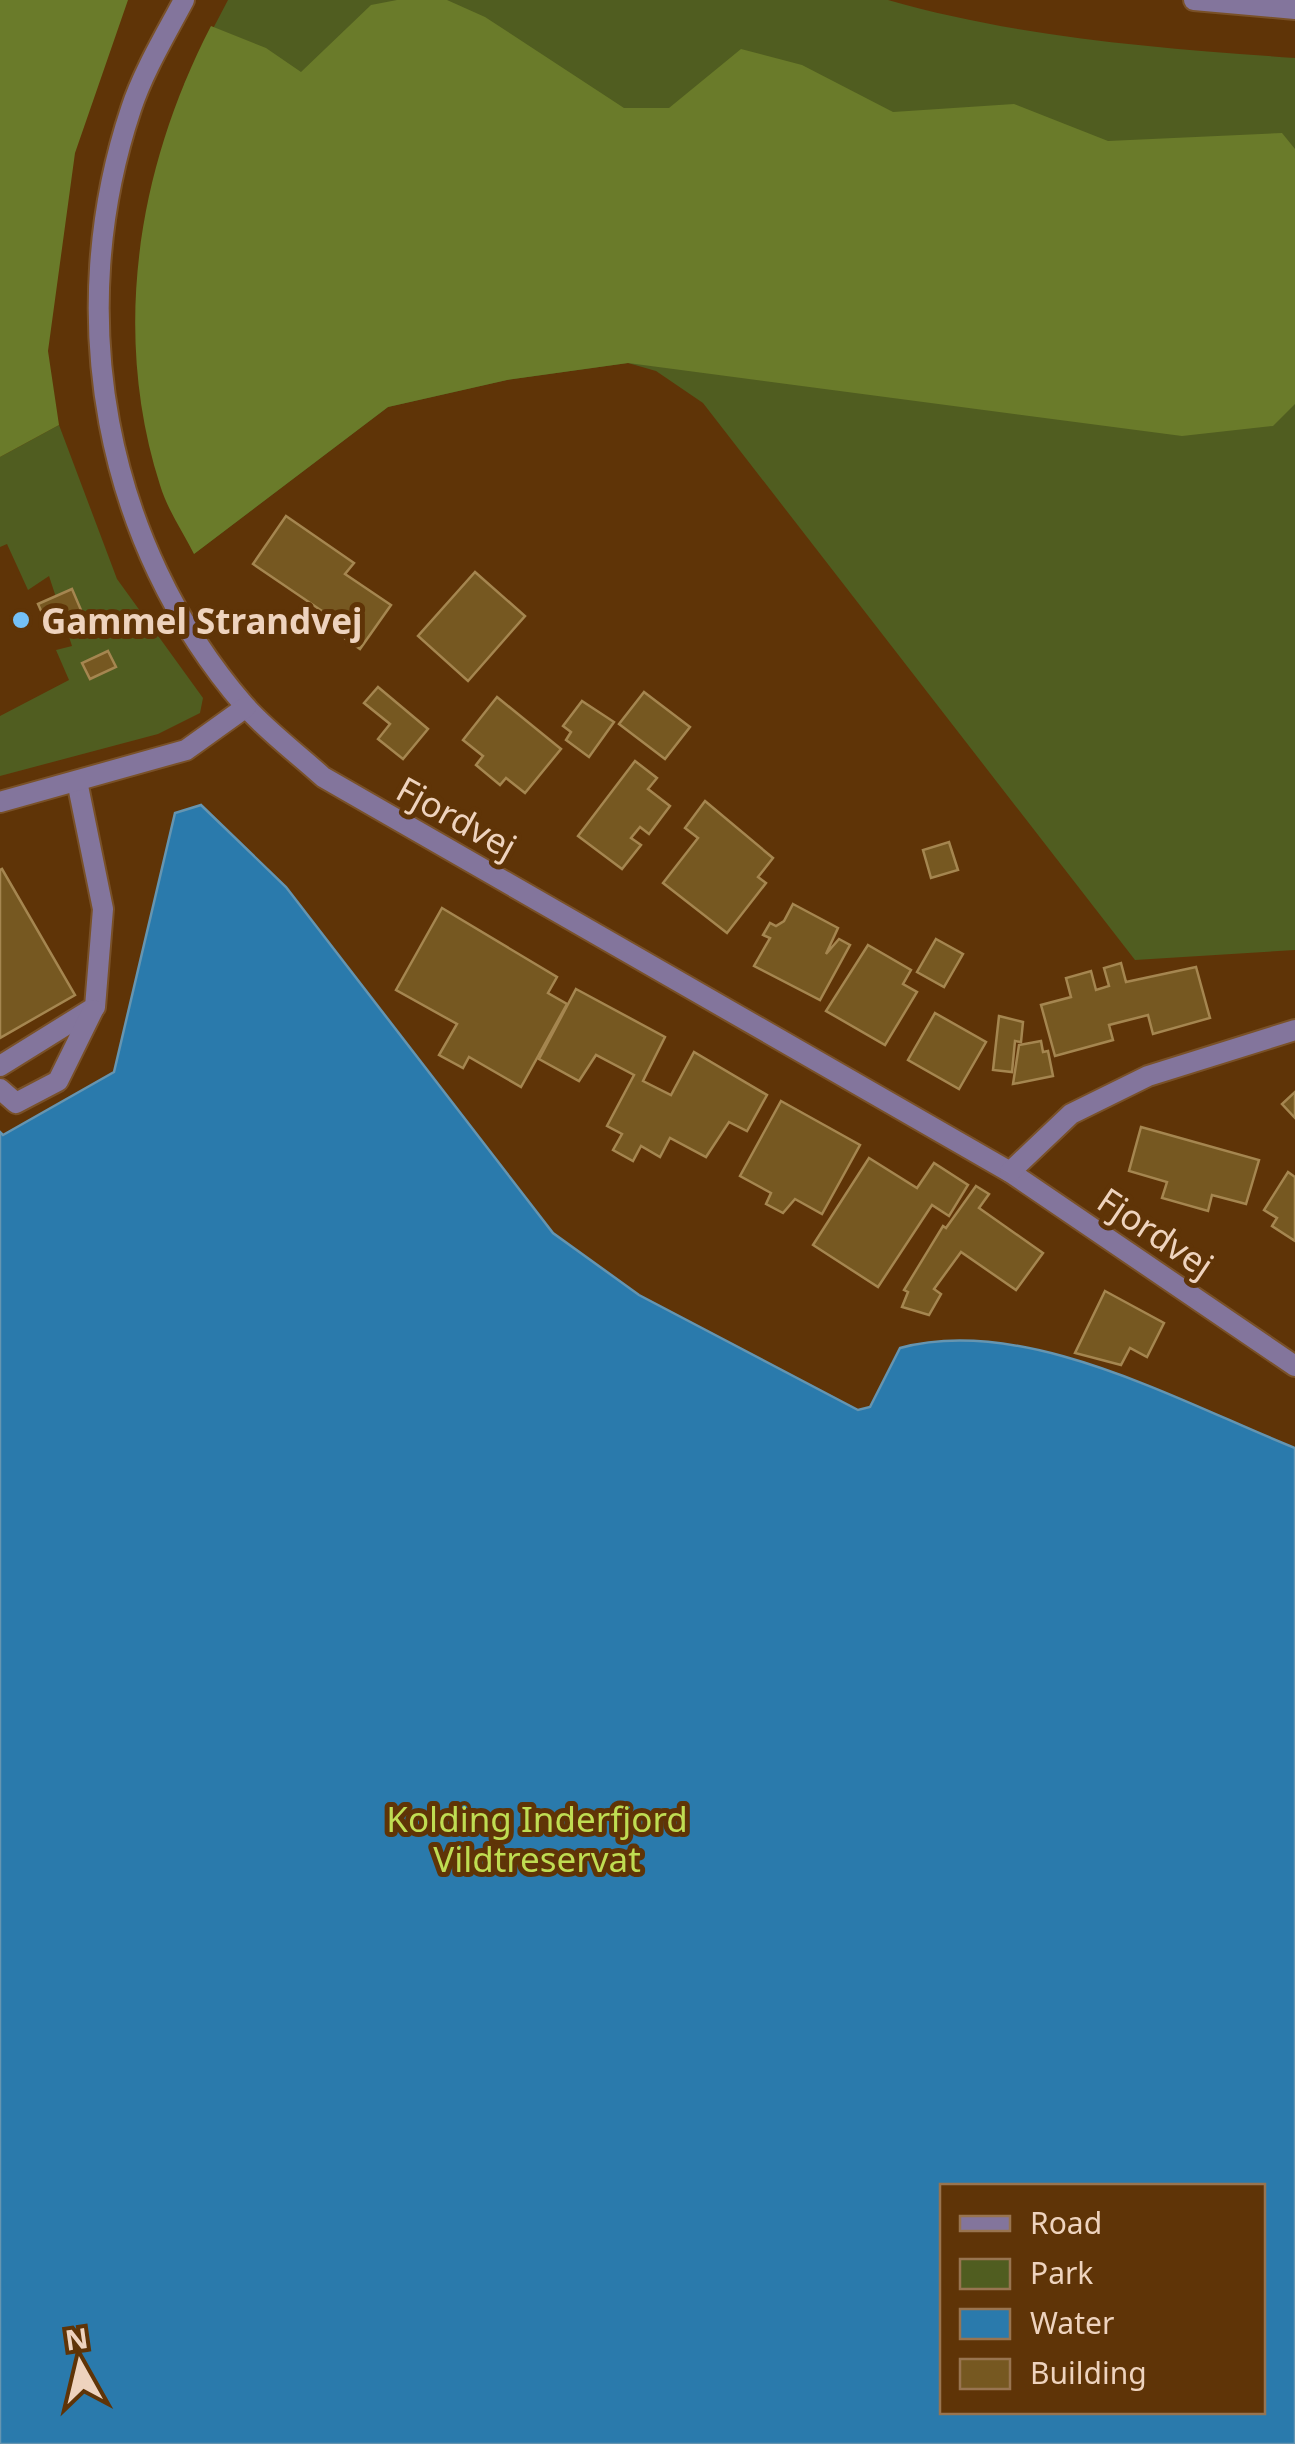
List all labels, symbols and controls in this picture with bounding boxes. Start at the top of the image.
place label: Gammel Strandvej [41,597,363,644]
marker: Gammel Strandvej [10,609,32,631]
street label: Fjordvej [389,765,525,869]
street label: Fjordvej [1089,1176,1223,1288]
park label: Kolding Inderfjord Vildtreservat [386,1795,688,1882]
legend [940,2184,1265,2414]
text: Road [1030,2202,1102,2243]
text: Park [1030,2252,1093,2293]
text: Water [1030,2302,1114,2343]
north arrow [30,2314,130,2414]
text: N [62,2318,90,2359]
text: Building [1030,2352,1147,2393]

